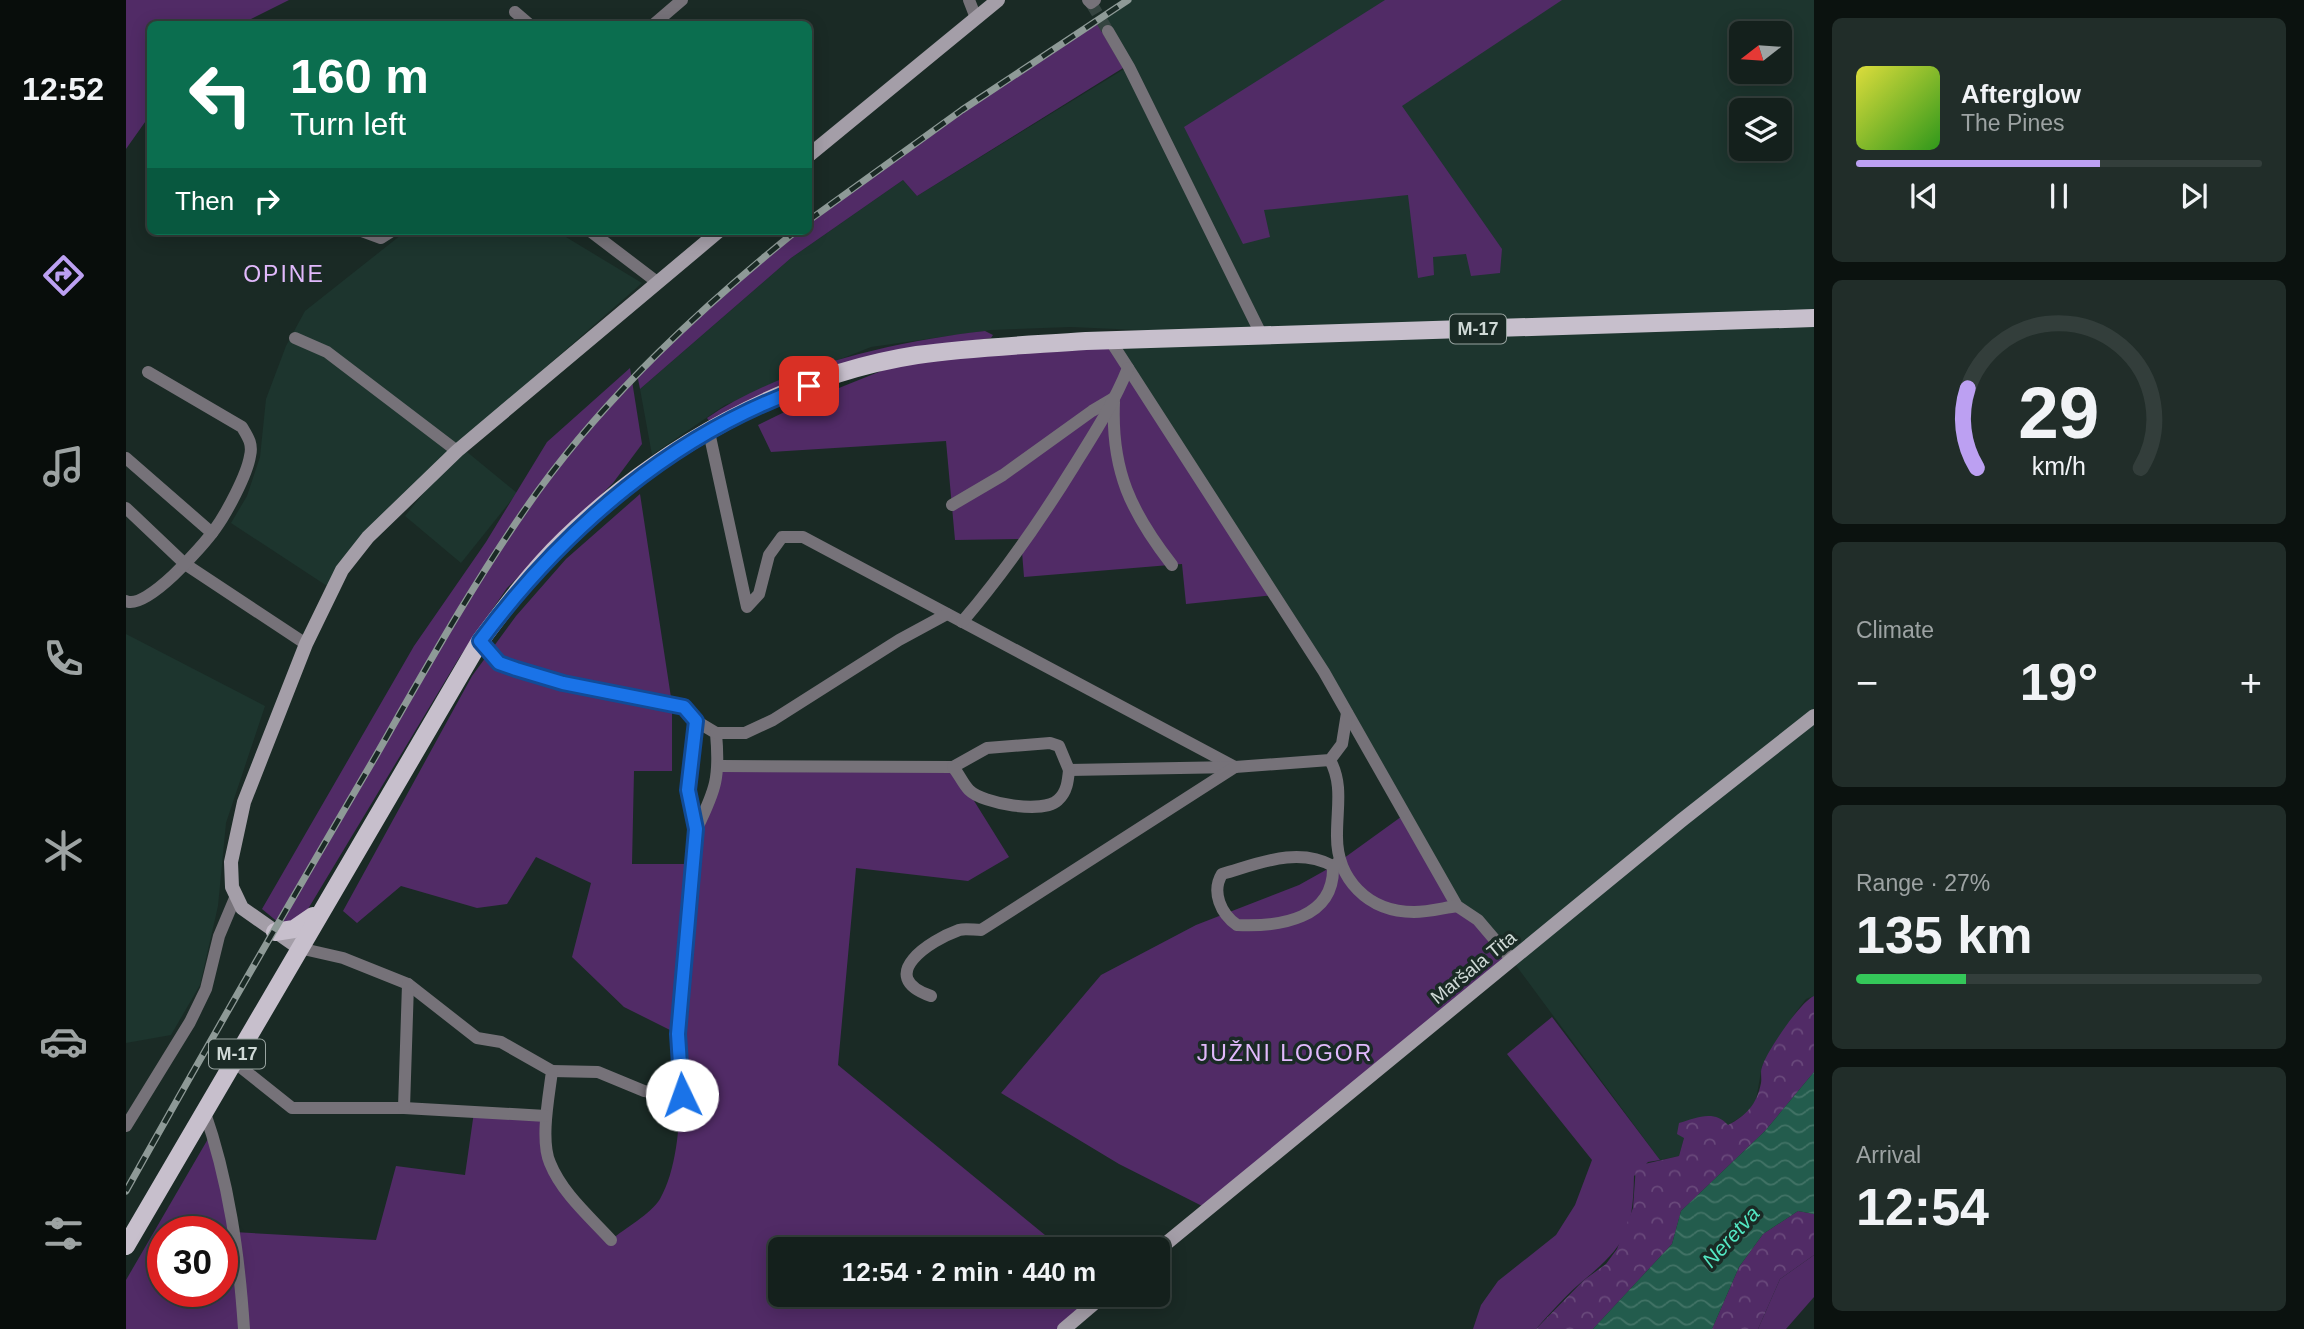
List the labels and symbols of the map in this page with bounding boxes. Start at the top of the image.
north arrow [1729,21,1792,84]
district label: OPINE [243,261,325,287]
road number: M-17 [1450,314,1506,344]
pin [779,356,839,416]
street label: Maršala Tita [1426,926,1520,1008]
road number: M-17 [209,1040,265,1069]
district label: JUŽNI LOGOR [1197,1040,1373,1066]
position arrow [645,1058,719,1132]
water label: Neretva [1697,1202,1764,1272]
speed limit sign: 30 [147,1216,238,1307]

